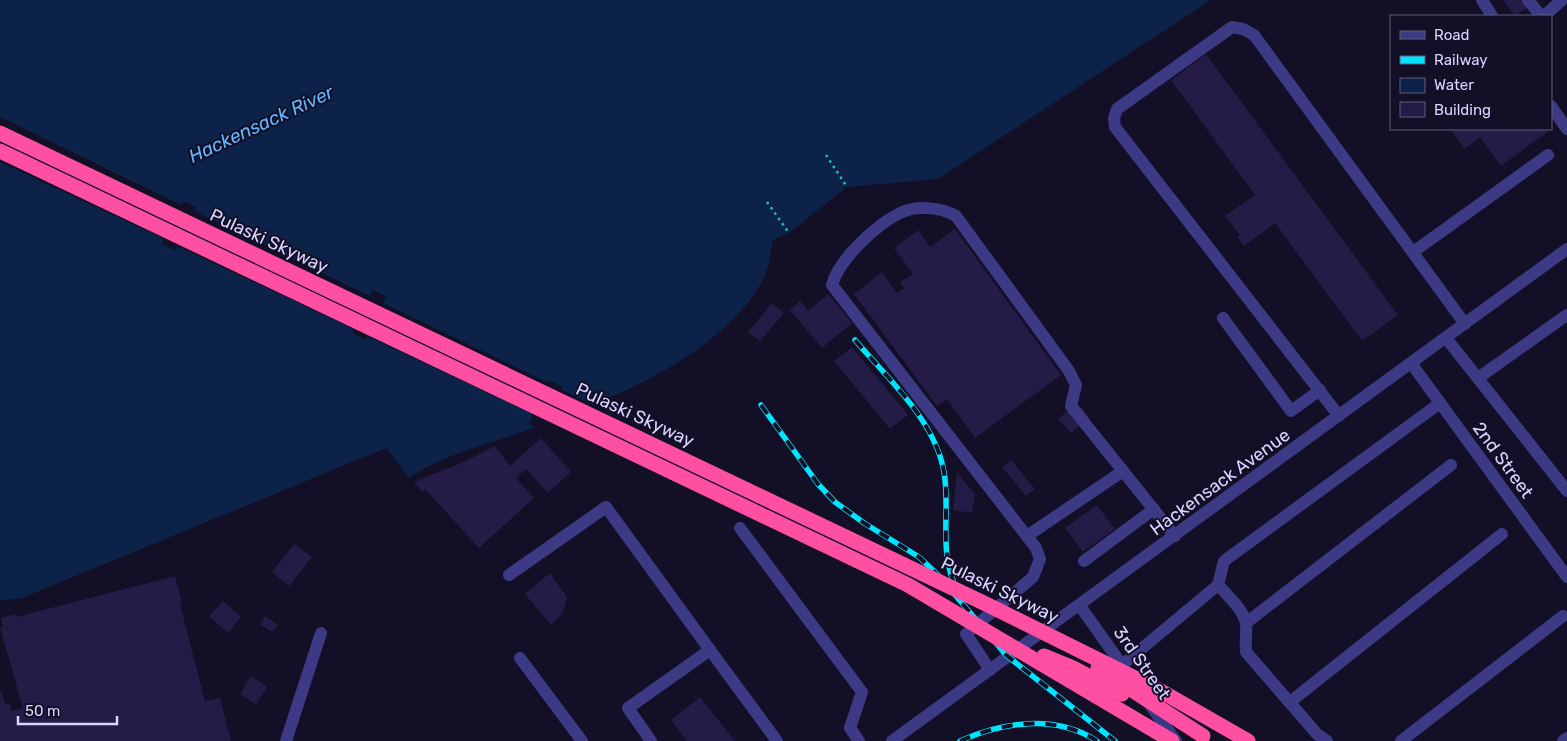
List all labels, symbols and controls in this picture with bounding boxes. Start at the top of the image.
legend [1390,15,1552,130]
text: Road [1434,26,1470,44]
text: Railway [1434,51,1488,69]
text: Water [1434,76,1474,94]
water label: Hackensack River [185,80,338,168]
text: Building [1434,101,1491,119]
street label: Pulaski Skyway [206,204,332,278]
street label: Pulaski Skyway [572,378,698,452]
street label: 2nd Street [1468,418,1538,502]
street label: Hackensack Avenue [1146,424,1294,540]
street label: Pulaski Skyway [938,552,1062,628]
street label: 3rd Street [1109,622,1175,704]
scale bar [18,694,116,726]
text: 50 m [25,702,60,720]

